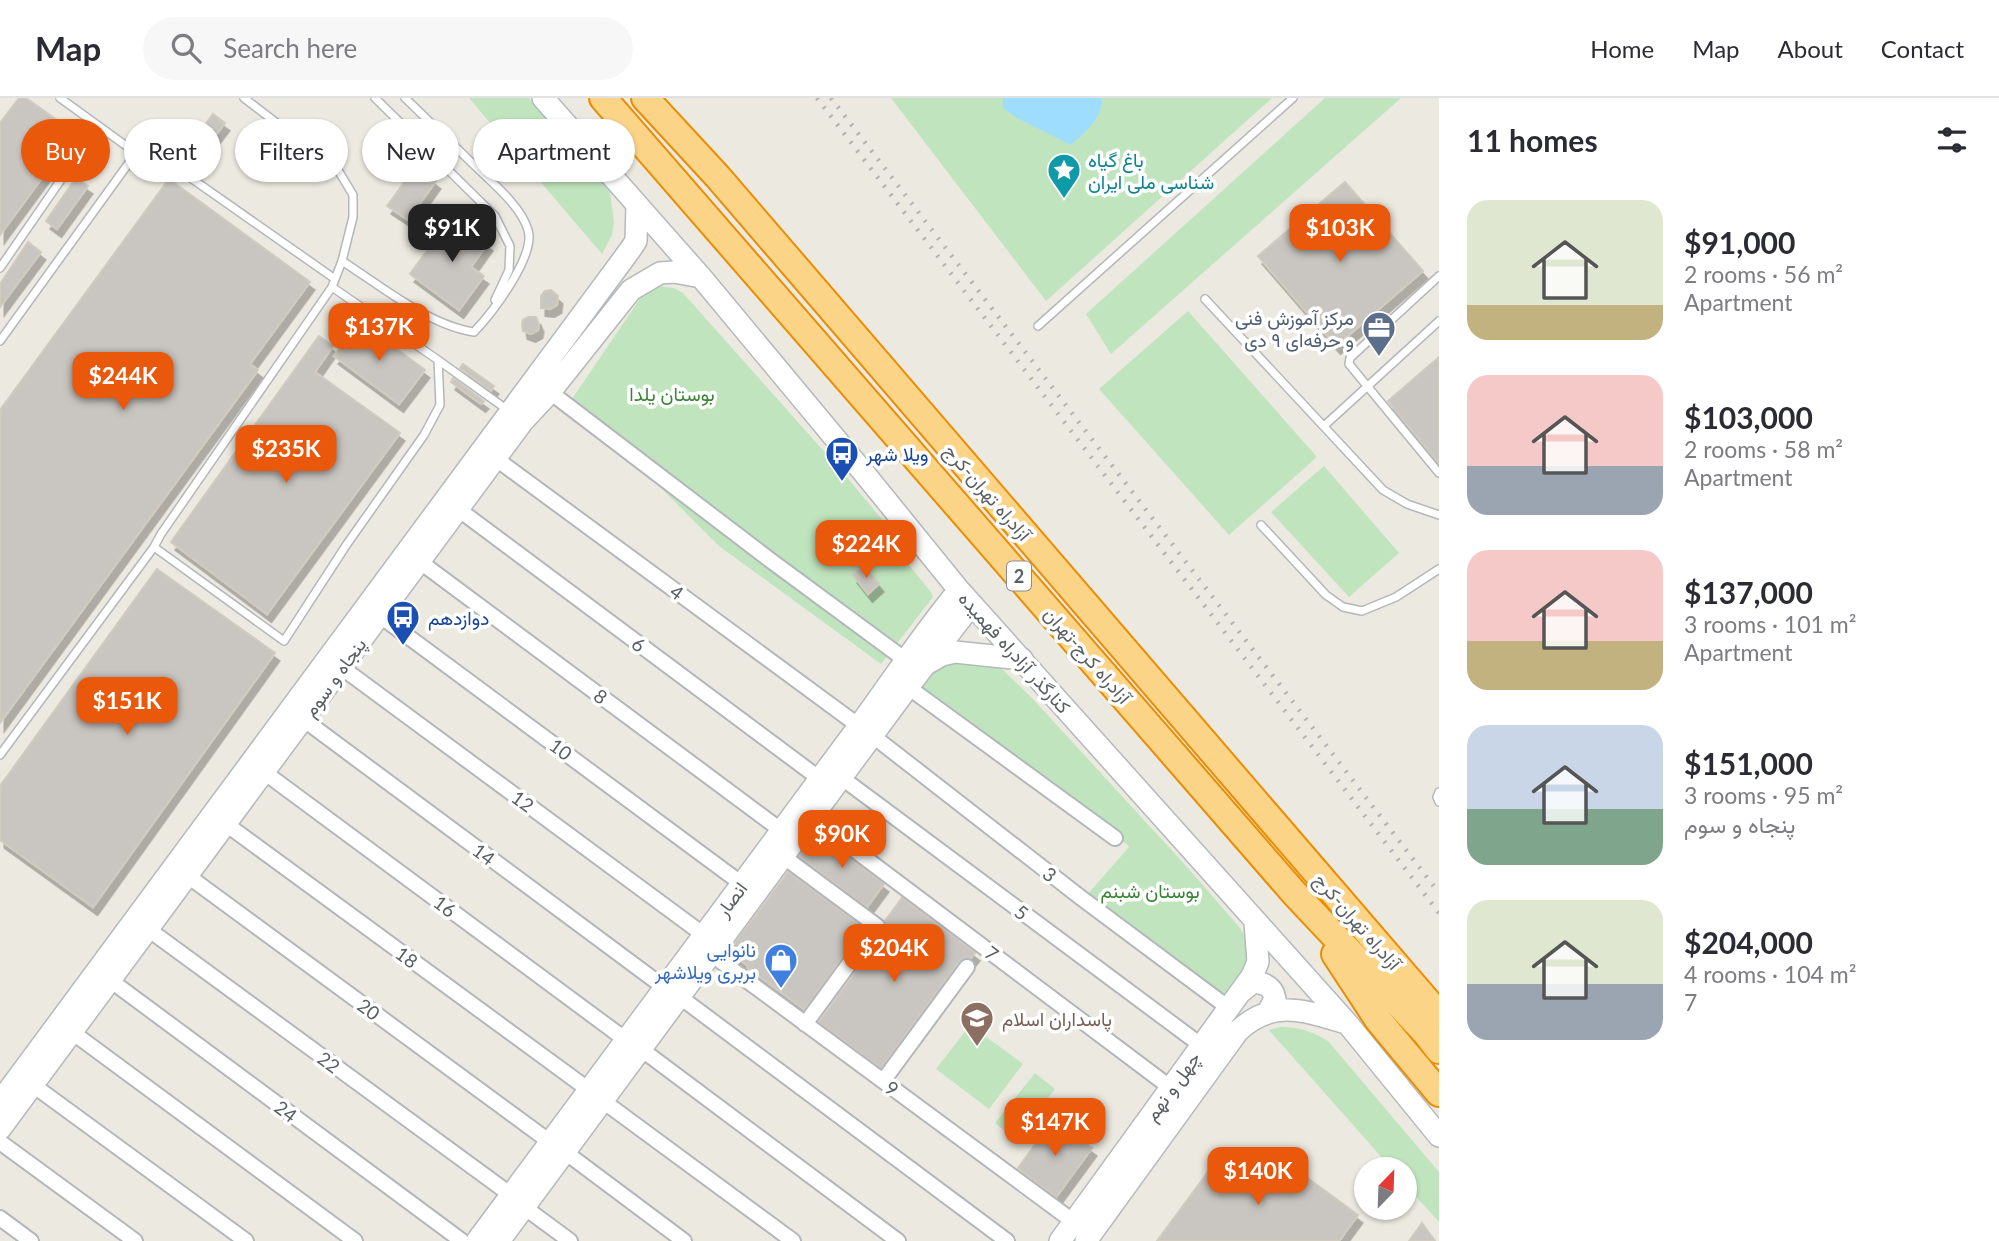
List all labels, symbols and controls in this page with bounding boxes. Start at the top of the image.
search box [143,17,633,80]
text: Map [35,28,101,68]
icon: search [167,29,205,67]
text: Search here [223,32,357,64]
text: Home [1590,34,1654,63]
text: Map [1692,34,1740,63]
text: About [1778,34,1843,63]
text: Contact [1881,34,1964,63]
chip: Buy [21,119,110,182]
chip: Rent [124,119,221,182]
chip: Filters [235,119,348,182]
chip: New [362,119,459,182]
chip: Apartment [473,119,635,182]
icon: filters [1933,121,1971,159]
text: 11 homes [1467,122,1598,158]
place label: باغ گیاه‌ شناسی ملی ایران [1088,148,1214,194]
place icon: باغ گیاه‌ شناسی ملی ایران [1045,151,1083,200]
pin: $91K [411,204,493,264]
pin: $103K [1291,204,1389,264]
text: $91K [424,213,480,241]
text: $103K [1305,213,1375,241]
text: $91,000 [1684,224,1795,260]
icon: home [1523,228,1607,312]
text: 2 rooms · 56 m² [1684,260,1843,288]
text: Apartment [1684,288,1792,316]
pin: $137K [330,303,428,363]
place label: مرکز آموزش فنی و حرفه‌ای ۹ دی [1235,306,1354,352]
office icon: مرکز آموزش فنی و حرفه‌ای ۹ دی [1360,309,1398,358]
text: $137K [344,312,414,340]
pin: $244K [74,352,172,412]
text: $244K [88,361,158,389]
park label: بوستان یلدا [629,382,715,406]
text: $103,000 [1684,399,1813,435]
icon: home [1523,403,1607,487]
pin: $235K [237,426,335,485]
text: $235K [251,434,321,462]
bus stop icon: ویلا شهر [823,434,861,483]
text: 2 rooms · 58 m² [1684,435,1843,463]
street label: آزادراه تهران-کرج [938,439,1037,548]
place label: ویلا شهر [865,442,928,466]
text: Apartment [1684,463,1792,491]
pin: $224K [817,520,915,580]
text: $224K [831,529,901,557]
road number: 2 [1007,562,1031,590]
text: $137,000 [1684,574,1813,610]
icon: home [1523,578,1607,662]
street label: 4 [666,579,688,605]
street label: کنارگذر آزادراه فهمیده [954,586,1076,718]
bus stop icon: دوازدهم [384,598,422,647]
street label: آزادراه کرج-تهران [1038,602,1137,711]
place label: دوازدهم [428,606,489,631]
text: 3 rooms · 101 m² [1684,610,1856,638]
street label: 6 [628,631,650,657]
street label: پنجاه و سوم [298,633,373,723]
text: Apartment [1684,638,1792,666]
pin: $151K [78,678,176,737]
street label: 8 [590,683,612,709]
text: $151K [92,686,162,714]
street label: 10 [545,733,577,765]
text: $151,000 [1684,745,1813,781]
icon: home [1523,753,1607,837]
text: 3 rooms · 95 m² [1684,781,1843,809]
street label: 12 [507,785,539,817]
pin: $90K [801,810,883,870]
text: پنجاه و سوم [1684,810,1795,838]
text: $90K [814,819,870,847]
street label: 14 [468,838,500,870]
street label: 3 [1039,862,1061,886]
street label: آزادراه تهران-کرج [1308,868,1407,977]
street label: انصار [710,877,752,922]
park label: بوستان شبنم [1100,879,1200,904]
street label: 16 [429,890,461,922]
street label: 5 [1011,899,1033,925]
pin: $204K [845,924,943,984]
text: $204,000 [1684,924,1813,960]
icon: home [1523,928,1607,1012]
text: $204K [859,933,929,961]
place label: نانوایی بربری ویلاشهر [654,938,756,984]
street label: 18 [391,941,423,973]
shop icon: نانوایی بربری ویلاشهر [762,941,800,990]
street label: 7 [981,941,1003,965]
text: 4 rooms · 104 m² [1684,960,1856,988]
text: 7 [1684,988,1697,1016]
street label: 20 [353,993,385,1025]
school or university icon: پاسداران اسلام [958,999,996,1048]
place label: پاسداران اسلام [1002,1007,1112,1033]
street label: 22 [313,1046,345,1078]
street label: چهل و نهم [1139,1047,1207,1127]
street label: 9 [881,1075,903,1101]
street label: 24 [270,1095,302,1127]
pin: $147K [1006,1098,1104,1158]
text: $147K [1020,1107,1090,1135]
pin: $140K [1209,1148,1307,1207]
text: $140K [1223,1156,1293,1184]
north arrow [1354,1157,1418,1220]
map controls [1354,1157,1417,1220]

